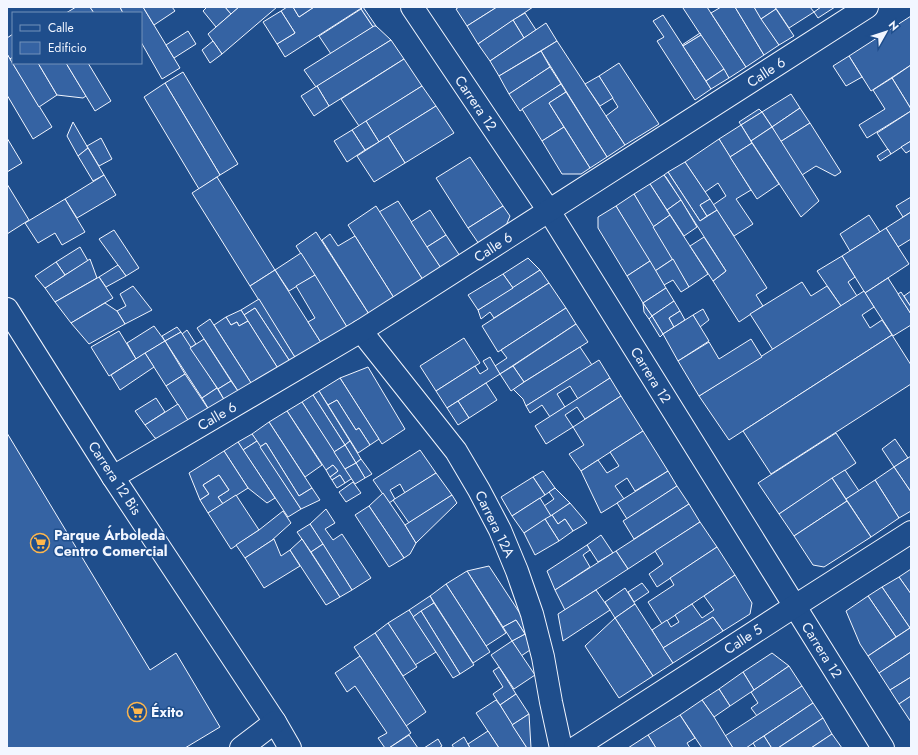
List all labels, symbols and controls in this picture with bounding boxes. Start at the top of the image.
legend [12,12,142,64]
north arrow [866,12,906,52]
text: N [885,17,903,34]
text: Calle [48,19,74,37]
text: Edificio [48,39,87,57]
street label: Calle 6 [743,52,789,92]
street label: Carrera 12 [450,71,502,135]
street label: Calle 6 [470,227,516,267]
street label: Carrera 12 [626,343,676,407]
street label: Calle 6 [194,397,240,435]
street label: Carrera 12 Bis [84,437,147,519]
street label: Carrera 12A [470,487,520,561]
place label: Parque Árboleda Centro Comercial [54,525,168,561]
supermarket icon: Parque Árboleda Centro Comercial [29,532,51,554]
street label: Carrera 12 [797,618,847,682]
street label: Calle 5 [720,619,766,659]
supermarket icon: Éxito [126,701,148,723]
place label: Éxito [151,702,183,722]

